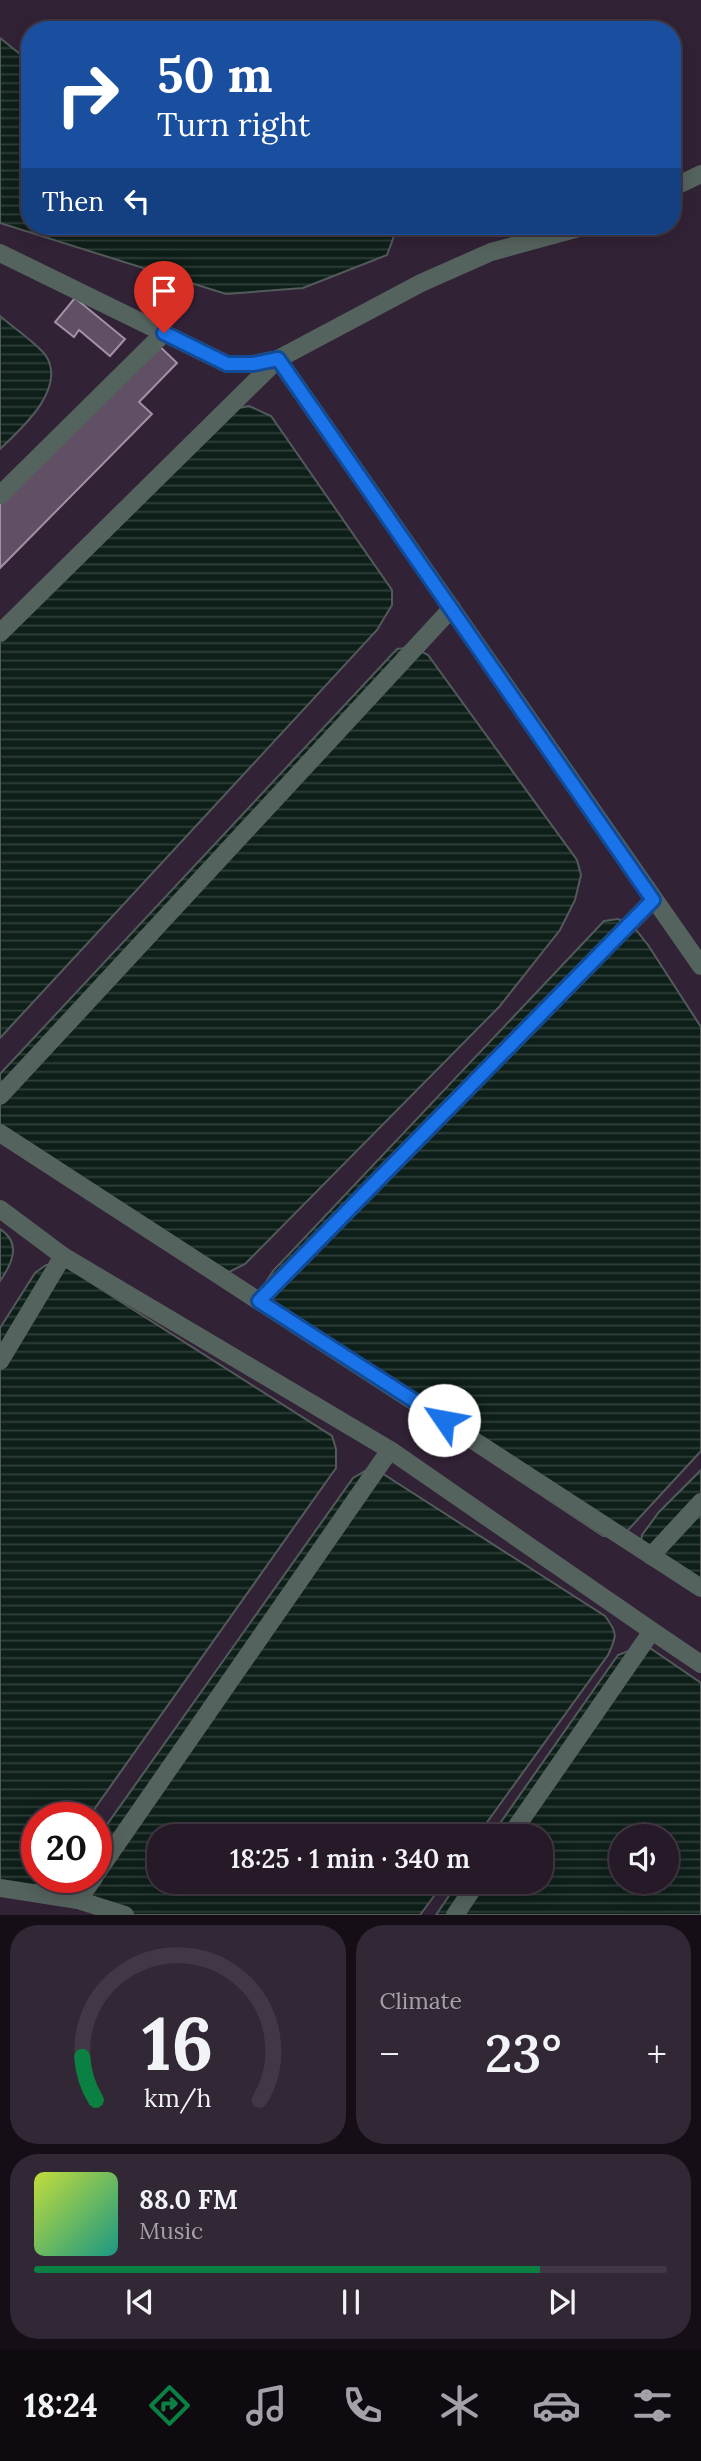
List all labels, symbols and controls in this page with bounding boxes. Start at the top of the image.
text: 50 m [157,43,273,105]
icon: right [42,49,133,140]
text: Turn right [157,104,310,145]
icon: left [118,182,156,220]
text: Then [42,185,104,218]
pin [134,261,194,333]
icon: arrive [145,272,183,310]
position arrow [407,1383,481,1457]
speed limit sign: 20 [21,1802,112,1893]
map controls [609,1824,679,1894]
button: sound [609,1824,679,1894]
text: 18:25 · 1 min · 340 m [230,1842,470,1875]
text: Climate [380,1986,462,2015]
text: 16 [142,1998,213,2091]
text: 23° [485,2020,562,2086]
text: − [380,2030,400,2078]
text: + [647,2030,667,2078]
text: km/h [144,2082,212,2114]
text: 88.0 FM [139,2183,238,2216]
text: Music [139,2216,203,2245]
icon: previous [121,2283,159,2321]
icon: pause [332,2283,370,2321]
icon: next [543,2283,581,2321]
icon: directions [145,2381,194,2430]
icon: music [242,2381,291,2430]
icon: phone [338,2381,387,2430]
icon: climate [435,2381,484,2430]
icon: car [532,2381,581,2430]
icon: filters [628,2381,677,2430]
text: 18:24 [24,2385,98,2426]

